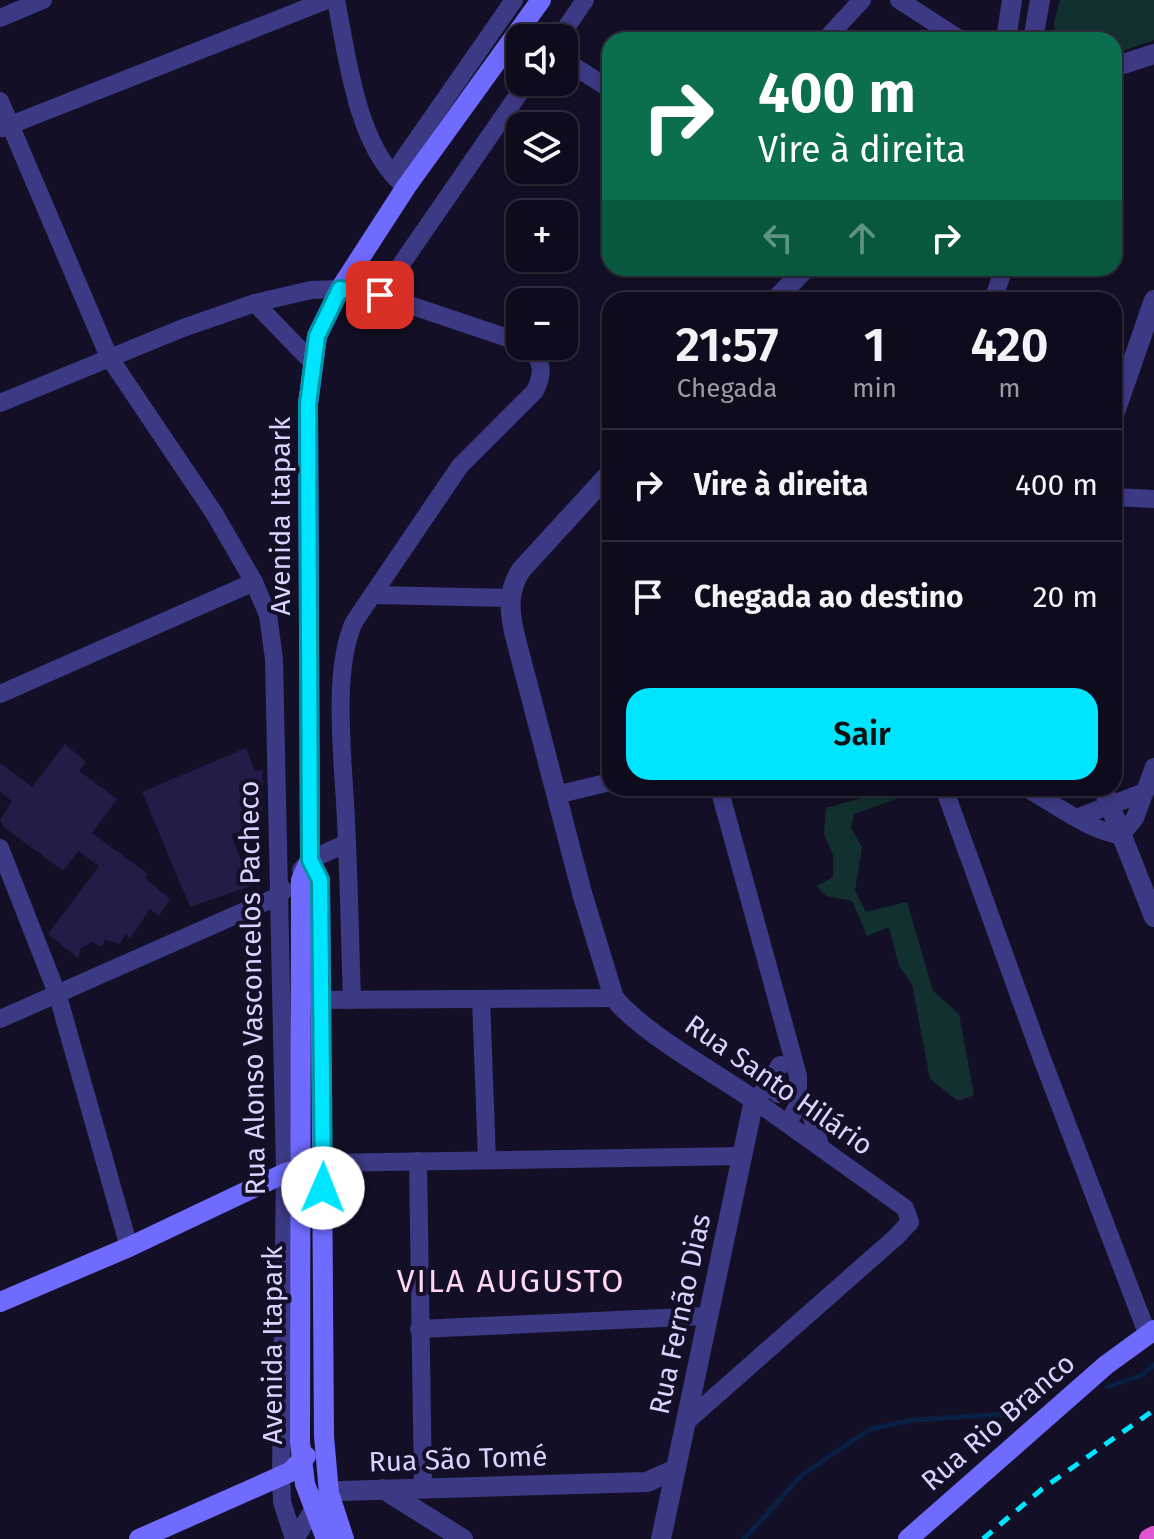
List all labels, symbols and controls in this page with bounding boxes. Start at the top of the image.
map controls [506,24,578,360]
button: sound [506,24,578,96]
text: 400 m [758,60,916,127]
icon: right [626,64,730,168]
button: layers [506,112,578,184]
text: Vire à direita [758,128,966,172]
button: + [506,200,578,272]
icon: left [756,216,800,260]
icon: ahead [840,216,884,260]
icon: right [924,216,968,260]
pin [346,261,414,329]
icon: arrive [358,273,402,317]
button: − [506,288,578,360]
text: 21:57 [675,316,779,374]
text: 1 [864,316,886,374]
text: 420 [970,316,1049,374]
text: Chegada [677,373,777,404]
text: min [852,373,897,404]
text: m [998,373,1021,404]
street label: Avenida Itapark [264,416,297,615]
icon: right [626,463,670,507]
text: Vire à direita [694,467,868,503]
text: 400 m [1015,467,1098,503]
icon: arrive [626,575,670,619]
text: Chegada ao destino [694,579,964,615]
text: 20 m [1033,579,1098,615]
button: Sair [626,688,1098,780]
street label: Rua Alonso Vasconcelos Pacheco [232,780,272,1196]
street label: Rua Santo Hilário [679,1008,879,1162]
position arrow [281,1146,365,1230]
street label: Rua Fernão Dias [643,1211,717,1417]
street label: Avenida Itapark [256,1245,289,1444]
district label: VILA AUGUSTO [397,1262,625,1300]
street label: Rua Rio Branco [915,1347,1081,1497]
street label: Rua São Tomé [368,1439,548,1479]

